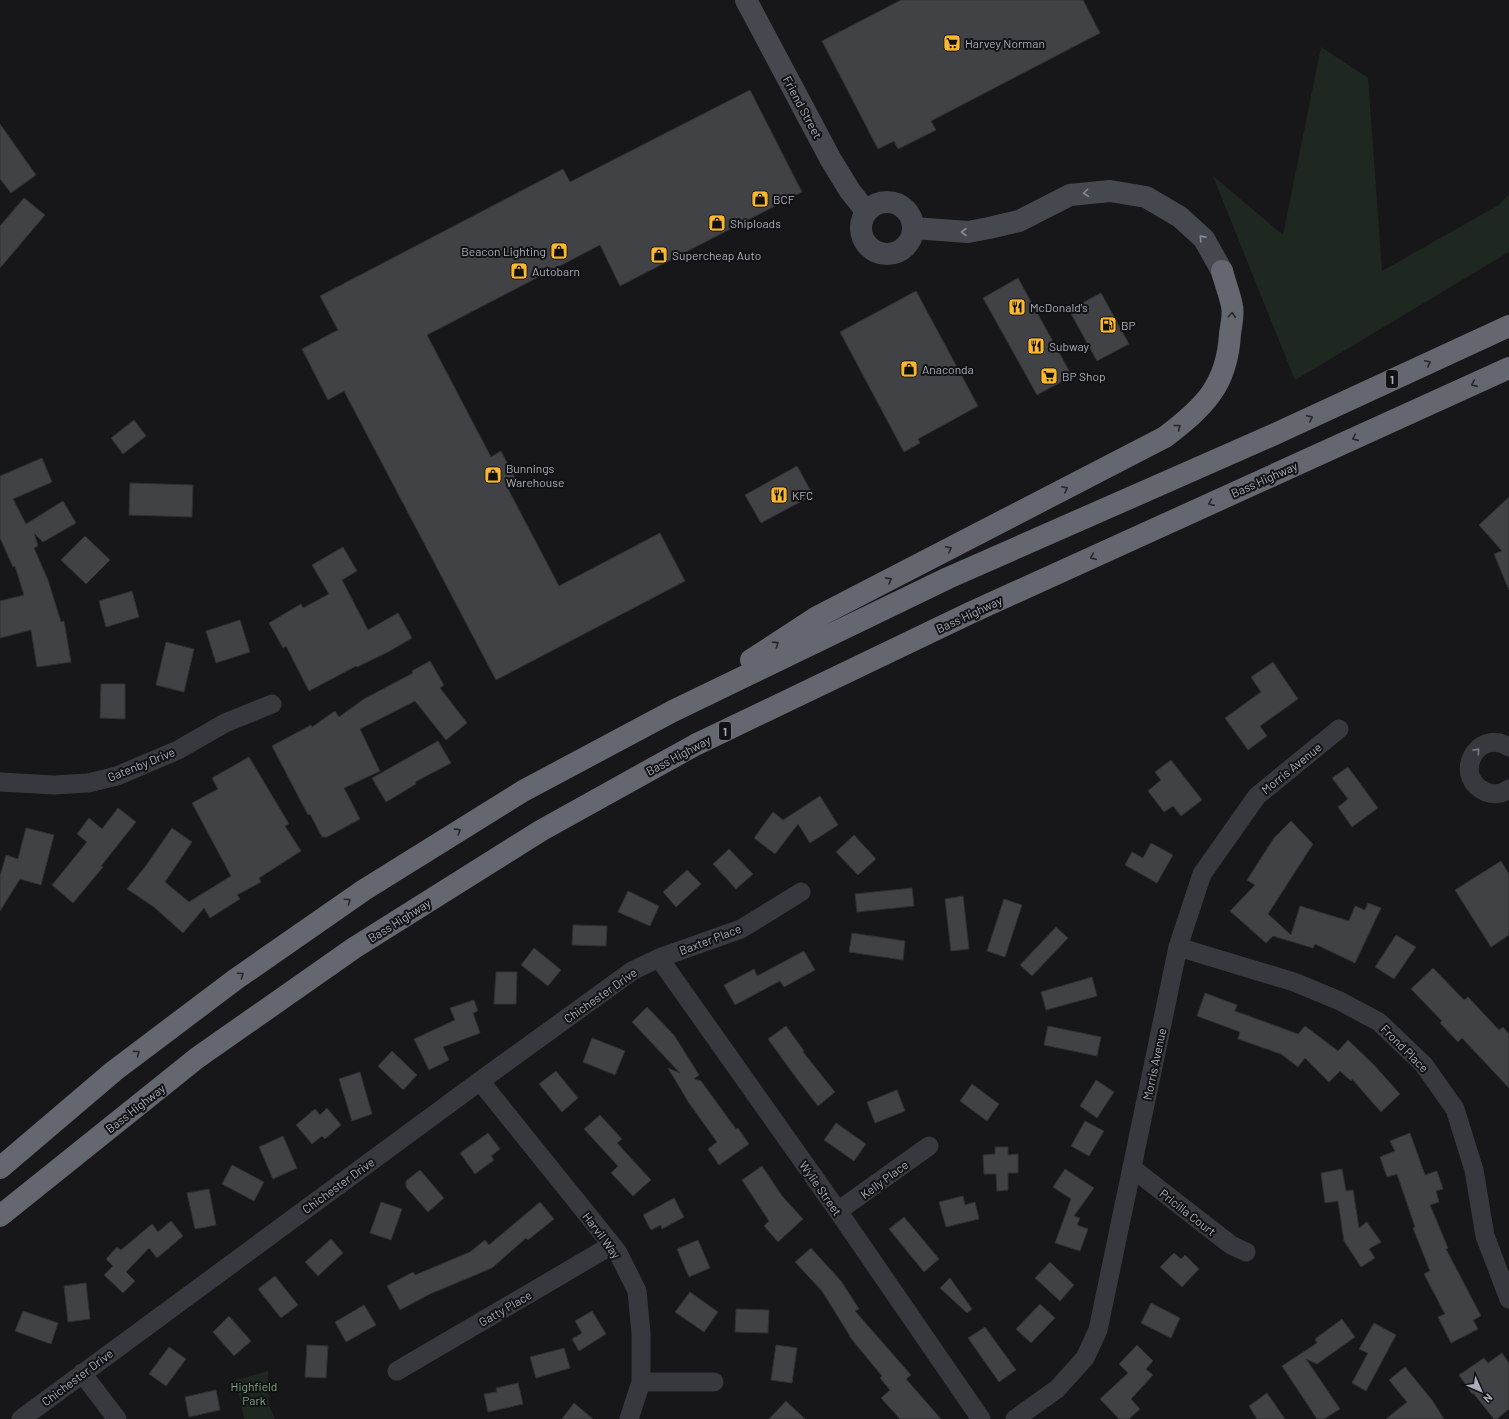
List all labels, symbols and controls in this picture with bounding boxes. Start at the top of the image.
supermarket icon: Harvey Norman [942,33,962,53]
place label: Harvey Norman [965,36,1045,50]
street label: Friend Street [781,73,825,141]
shop icon: BCF [750,189,770,209]
one-way arrow [1083,189,1090,198]
place label: BCF [773,192,795,206]
shop icon: Shiploads [707,213,727,233]
place label: Shiploads [730,216,781,230]
one-way arrow [961,228,967,236]
one-way arrow [1199,235,1206,243]
shop icon: Beacon Lighting [549,241,569,261]
place label: Beacon Lighting [461,244,546,258]
shop icon: Supercheap Auto [649,245,669,265]
place label: Supercheap Auto [672,248,761,262]
shop icon: Autobarn [509,261,529,281]
place label: Autobarn [532,264,580,278]
restaurant icon: McDonald's [1007,297,1027,317]
place label: McDonald's [1030,300,1088,314]
one-way arrow [1227,312,1236,318]
fuel station icon: BP [1098,315,1118,335]
place label: BP [1121,318,1136,332]
restaurant icon: Subway [1026,336,1046,356]
place label: Subway [1049,339,1089,353]
shop icon: Anaconda [899,359,919,379]
one-way arrow [1425,359,1432,367]
place label: Anaconda [922,362,974,376]
supermarket icon: BP Shop [1039,366,1059,386]
place label: BP Shop [1062,369,1106,383]
road number: 1 [1386,370,1398,388]
one-way arrow [1470,380,1477,388]
one-way arrow [1307,414,1314,422]
one-way arrow [1174,424,1181,431]
one-way arrow [1352,433,1359,441]
street label: Bass Highway [1229,458,1300,500]
place label: Bunnings Warehouse [506,461,564,489]
shop icon: Bunnings Warehouse [483,465,503,485]
restaurant icon: KFC [769,485,789,505]
one-way arrow [1061,487,1068,494]
place label: KFC [792,488,813,502]
one-way arrow [1208,498,1216,506]
one-way arrow [945,546,952,553]
one-way arrow [1089,552,1097,560]
one-way arrow [885,577,892,584]
street label: Bass Highway [934,592,1005,635]
one-way arrow [772,641,779,649]
road number: 1 [719,722,731,740]
street label: Bass Highway [643,732,713,778]
street label: Morris Avenue [1258,740,1324,796]
street label: Gatenby Drive [105,744,177,784]
one-way arrow [1472,748,1479,756]
one-way arrow [454,829,461,836]
street label: Bass Highway [365,895,433,945]
one-way arrow [344,898,351,906]
street label: Baxter Place [677,921,743,957]
street label: Chichester Drive [561,965,639,1025]
one-way arrow [237,972,244,980]
street label: Frond Place [1378,1021,1432,1075]
street label: Morris Avenue [1140,1027,1168,1101]
one-way arrow [133,1051,140,1058]
street label: Bass Highway [103,1080,168,1135]
street label: Chichester Drive [299,1154,377,1216]
street label: Kelly Place [857,1157,911,1201]
street label: Wylie Street [797,1158,845,1218]
street label: Pricilla Court [1157,1186,1219,1238]
street label: Harvil Way [580,1209,624,1261]
street label: Gatty Place [476,1287,534,1329]
street label: Chichester Drive [39,1346,115,1408]
north arrow [1461,1371,1501,1411]
park label: Highfield Park [231,1379,277,1407]
text: N [1481,1391,1496,1406]

